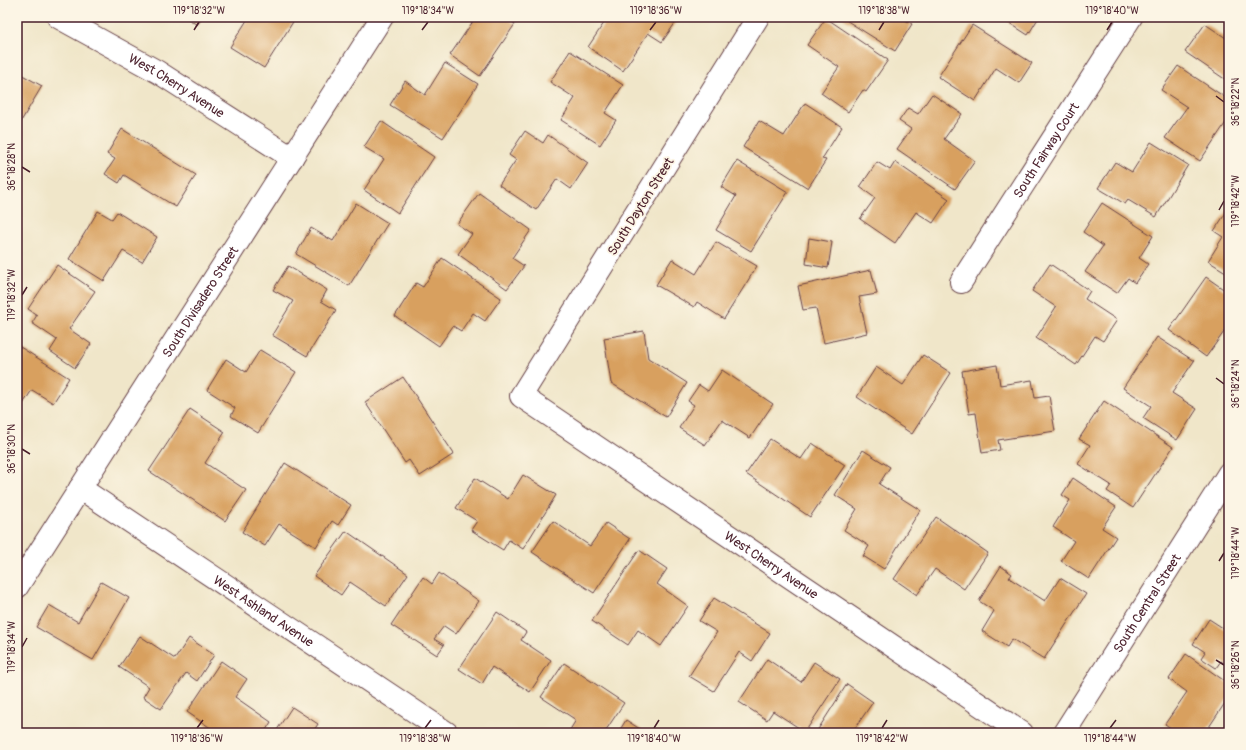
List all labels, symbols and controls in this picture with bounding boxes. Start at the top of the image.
text: 119°18'32"W [173,5,225,17]
text: 119°18'34"W [402,5,455,17]
text: 119°18'36"W [630,5,683,17]
text: 119°18'38"W [858,5,910,17]
text: 119°18'40"W [1085,5,1139,17]
street label: West Cherry Avenue [126,50,228,122]
text: 36°18'22"N [1230,77,1242,126]
street label: South Fairway Court [1010,99,1083,201]
text: 36°18'28"N [6,143,18,191]
street label: South Dayton Street [604,154,678,258]
text: 119°18'42"W [1230,174,1242,227]
street label: South Divisadero Street [159,243,242,361]
text: 119°18'32"W [6,269,18,321]
text: 36°18'24"N [1230,359,1242,408]
text: 36°18'30"N [6,424,18,474]
text: 119°18'44"W [1230,526,1242,579]
street label: West Cherry Avenue [721,528,821,603]
street label: South Central Street [1110,550,1185,656]
street label: West Ashland Avenue [210,572,317,651]
text: 119°18'34"W [6,620,18,673]
text: 36°18'26"N [1230,640,1242,689]
text: 119°18'36"W [171,733,224,745]
text: 119°18'38"W [399,733,451,745]
text: 119°18'40"W [627,733,681,745]
text: 119°18'42"W [856,733,909,745]
text: 119°18'44"W [1084,733,1137,745]

